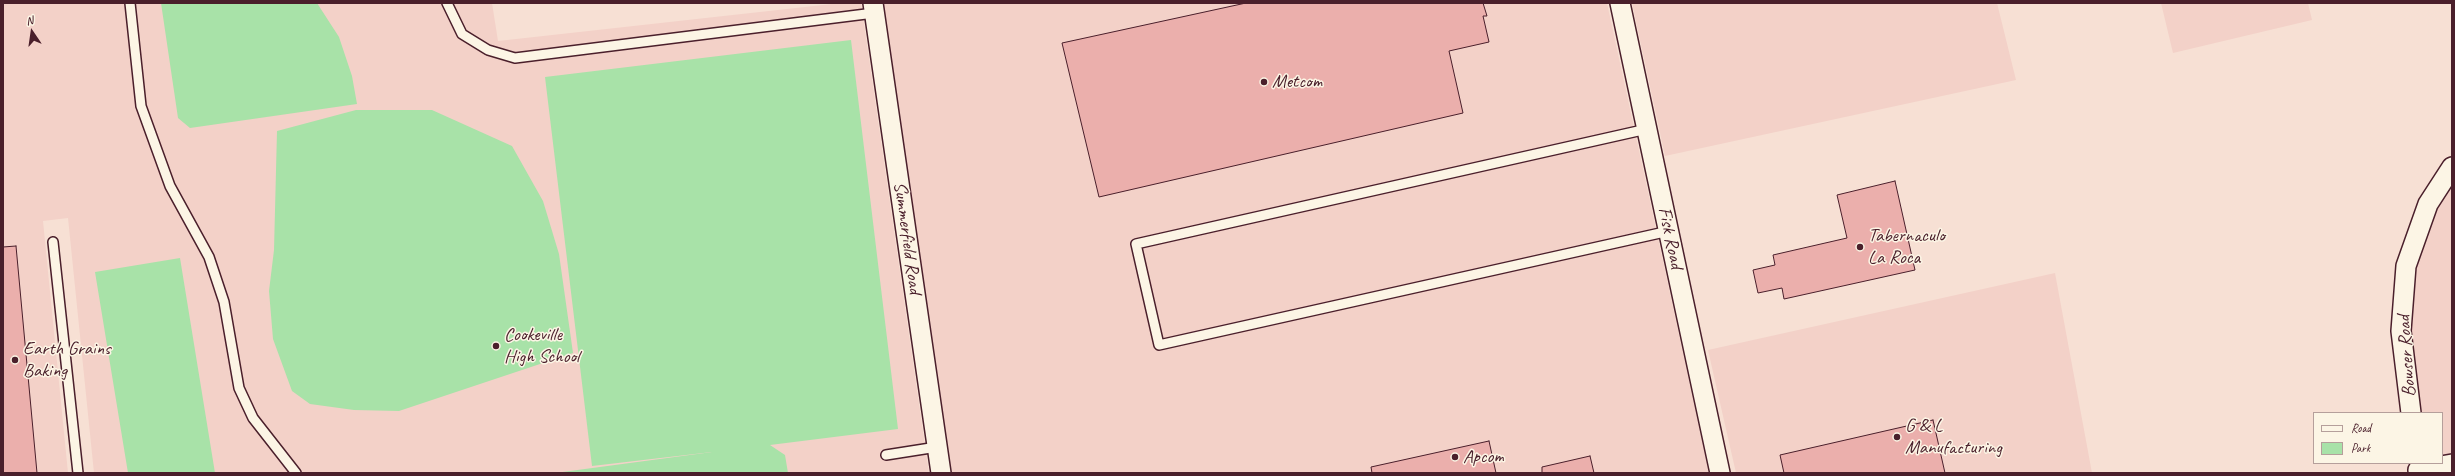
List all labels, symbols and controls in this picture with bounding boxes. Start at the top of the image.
north arrow [12,12,52,52]
text: N [24,13,34,28]
place label: Metcom [1272,71,1322,93]
marker: Metcom [1259,77,1269,87]
street label: Summerfield Road [888,180,926,296]
street label: Fisk Road [1652,205,1688,271]
place label: Tabernaculo La Roca [1868,225,1945,269]
marker: Tabernaculo La Roca [1855,242,1865,252]
street label: Bowser Road [2393,314,2421,398]
place label: Cookeville High School [504,324,579,368]
place label: Earth Grains Baking [23,338,111,382]
marker: Cookeville High School [491,341,501,351]
marker: Earth Grains Baking [10,355,20,365]
legend [2313,412,2443,464]
place label: G & L Manufacturing [1905,415,2002,459]
text: Road [2351,420,2371,436]
marker: G & L Manufacturing [1892,432,1902,442]
text: Park [2351,440,2370,456]
place label: Apcom [1463,446,1504,468]
marker: Apcom [1450,452,1460,462]

